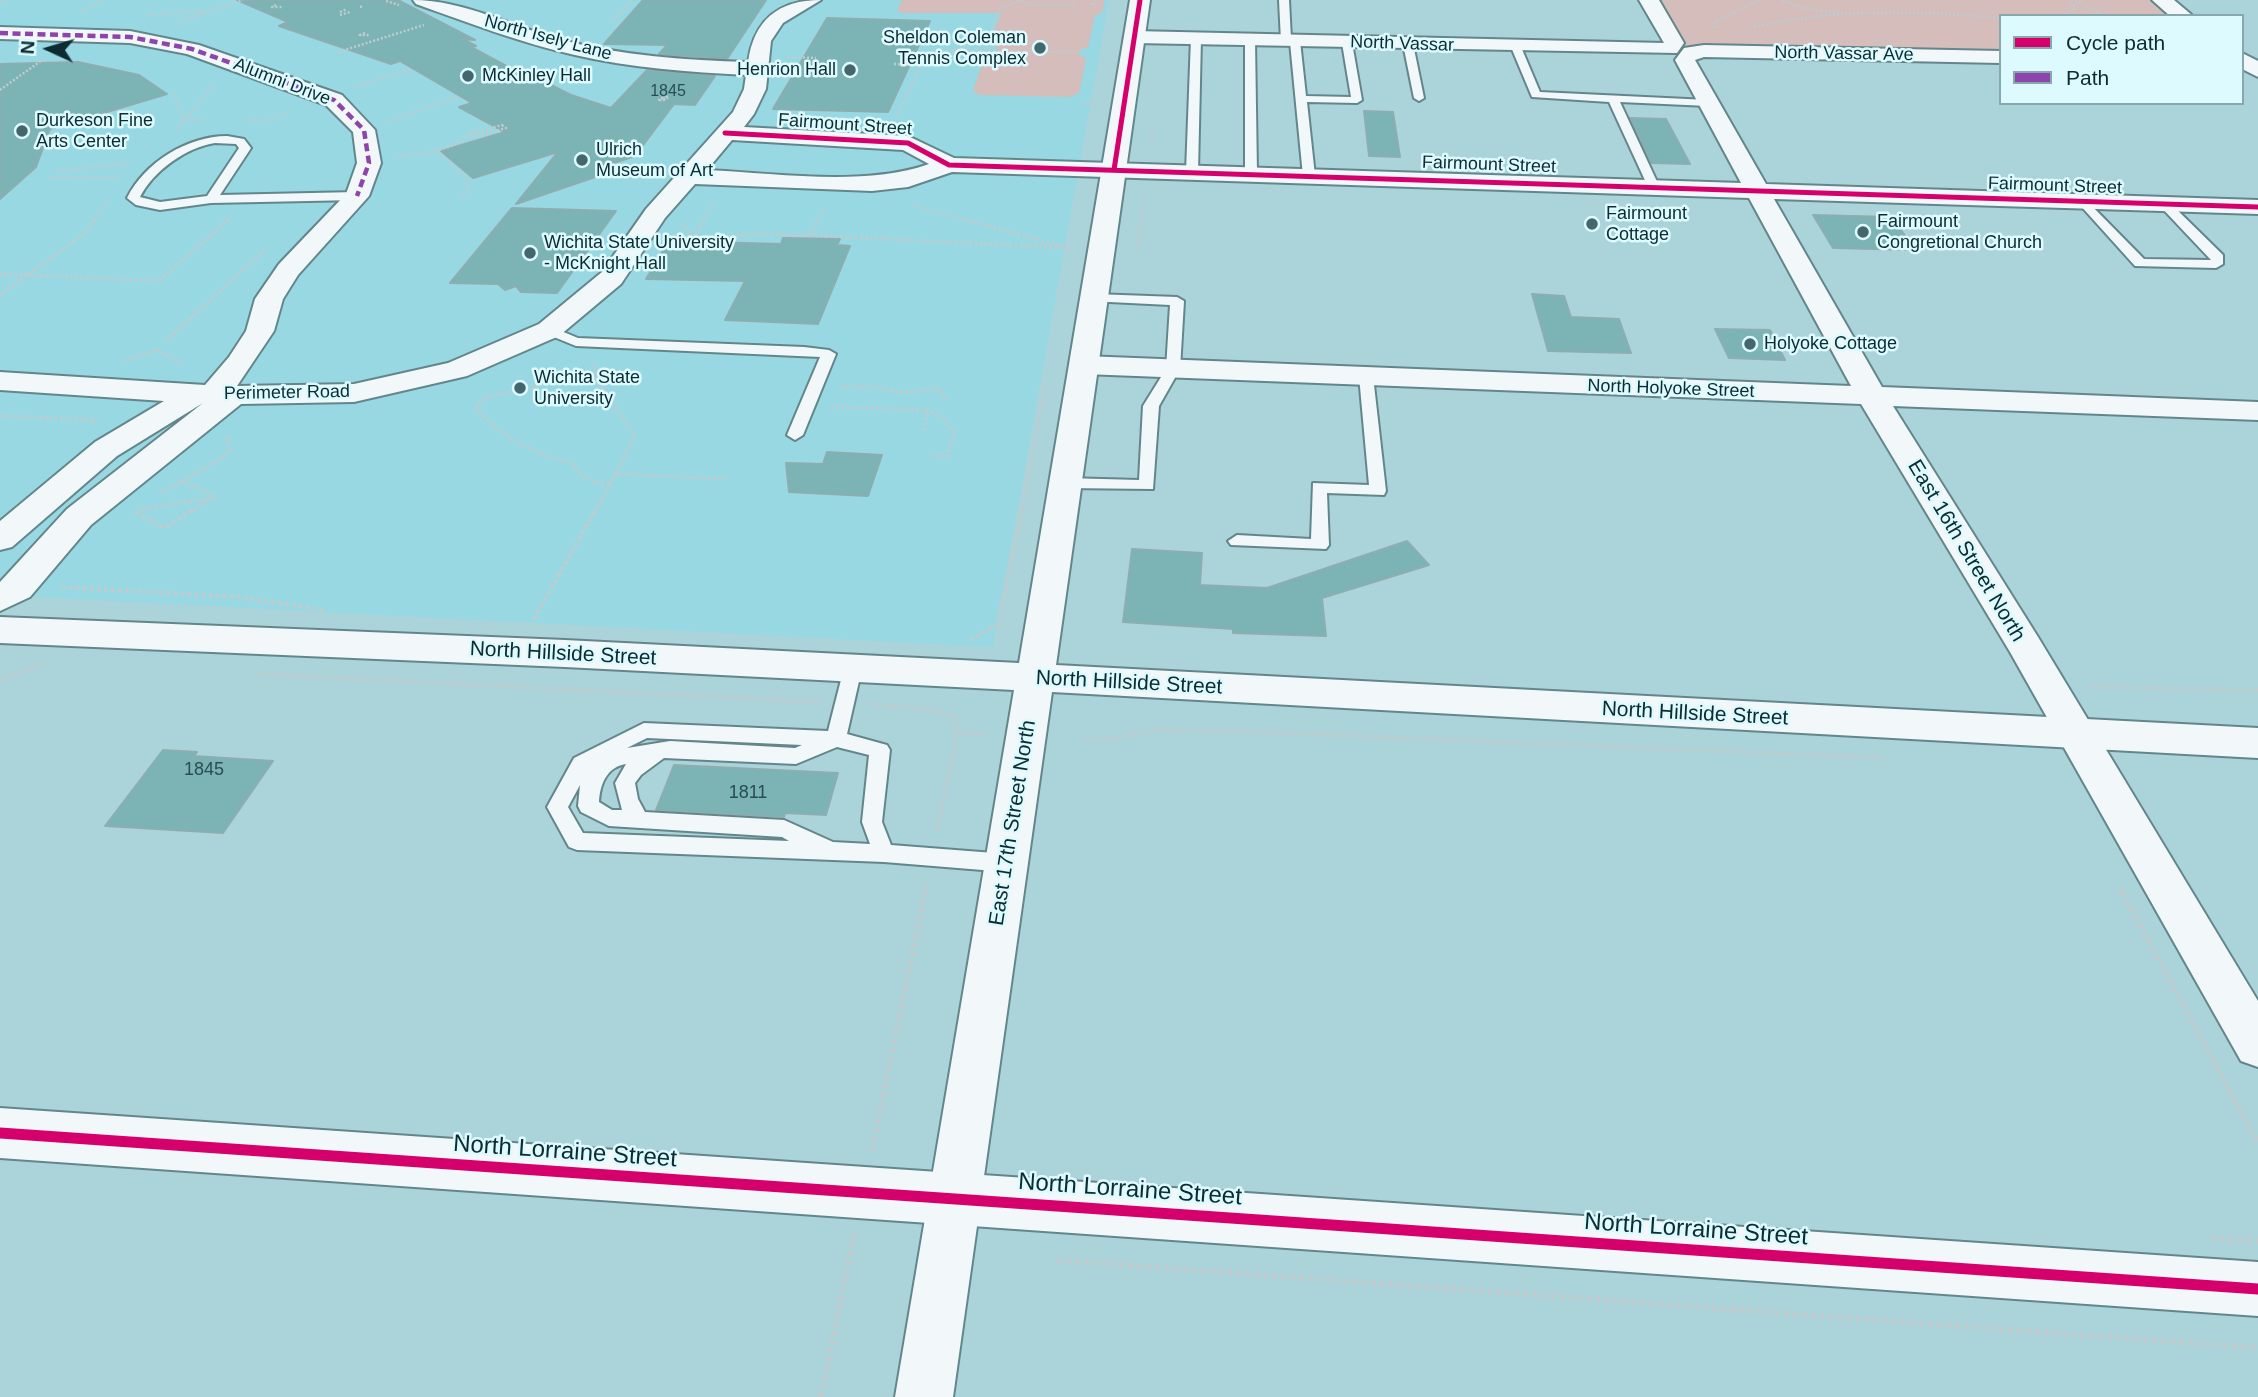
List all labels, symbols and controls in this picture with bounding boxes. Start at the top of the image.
street label: North Isely Lane [482,11,614,65]
north arrow [14,14,84,84]
legend [1999,14,2244,105]
place label: Sheldon Coleman Tennis Complex [883,27,1026,70]
street label: North Vassar [1350,31,1454,57]
text: Cycle path [2066,31,2165,54]
text: N [17,40,39,55]
marker: Sheldon Coleman Tennis Complex [1032,40,1048,56]
street label: North Vassar Ave [1774,42,1914,66]
street label: Alumni Drive [231,54,333,110]
place label: Henrion Hall [737,59,836,81]
marker: Henrion Hall [842,62,858,78]
place label: McKinley Hall [482,65,591,87]
text: Path [2066,66,2109,89]
marker: McKinley Hall [460,68,476,84]
house number: 1845 [650,82,686,102]
place label: Durkeson Fine Arts Center [36,110,153,152]
street label: Fairmount Street [777,110,913,140]
marker: Durkeson Fine Arts Center [14,123,30,139]
place label: Ulrich Museum of Art [596,139,713,182]
marker: Ulrich Museum of Art [574,152,590,168]
street label: Fairmount Street [1422,152,1556,178]
street label: Fairmount Street [1988,173,2122,199]
place label: Fairmount Cottage [1606,203,1687,246]
place label: Fairmount Congretional Church [1877,211,2042,254]
marker: Fairmount Cottage [1584,216,1600,232]
marker: Fairmount Congretional Church [1855,224,1871,240]
place label: Wichita State University - McKnight Hall [544,232,734,274]
marker: Wichita State University - McKnight Hall [522,245,538,261]
place label: Holyoke Cottage [1764,333,1897,355]
marker: Holyoke Cottage [1742,336,1758,352]
place label: Wichita State University [534,367,640,410]
street label: North Holyoke Street [1587,375,1755,403]
marker: Wichita State University [512,380,528,396]
street label: Perimeter Road [224,381,350,405]
street label: East 16th Street North [1902,455,2030,647]
street label: North Hillside Street [469,637,657,671]
street label: North Hillside Street [1035,666,1223,700]
street label: North Hillside Street [1601,697,1789,731]
street label: East 17th Street North [984,718,1042,928]
house number: 1845 [184,759,224,781]
house number: 1811 [729,782,767,804]
street label: North Lorraine Street [452,1130,678,1174]
street label: North Lorraine Street [1017,1168,1243,1212]
street label: North Lorraine Street [1583,1208,1809,1252]

